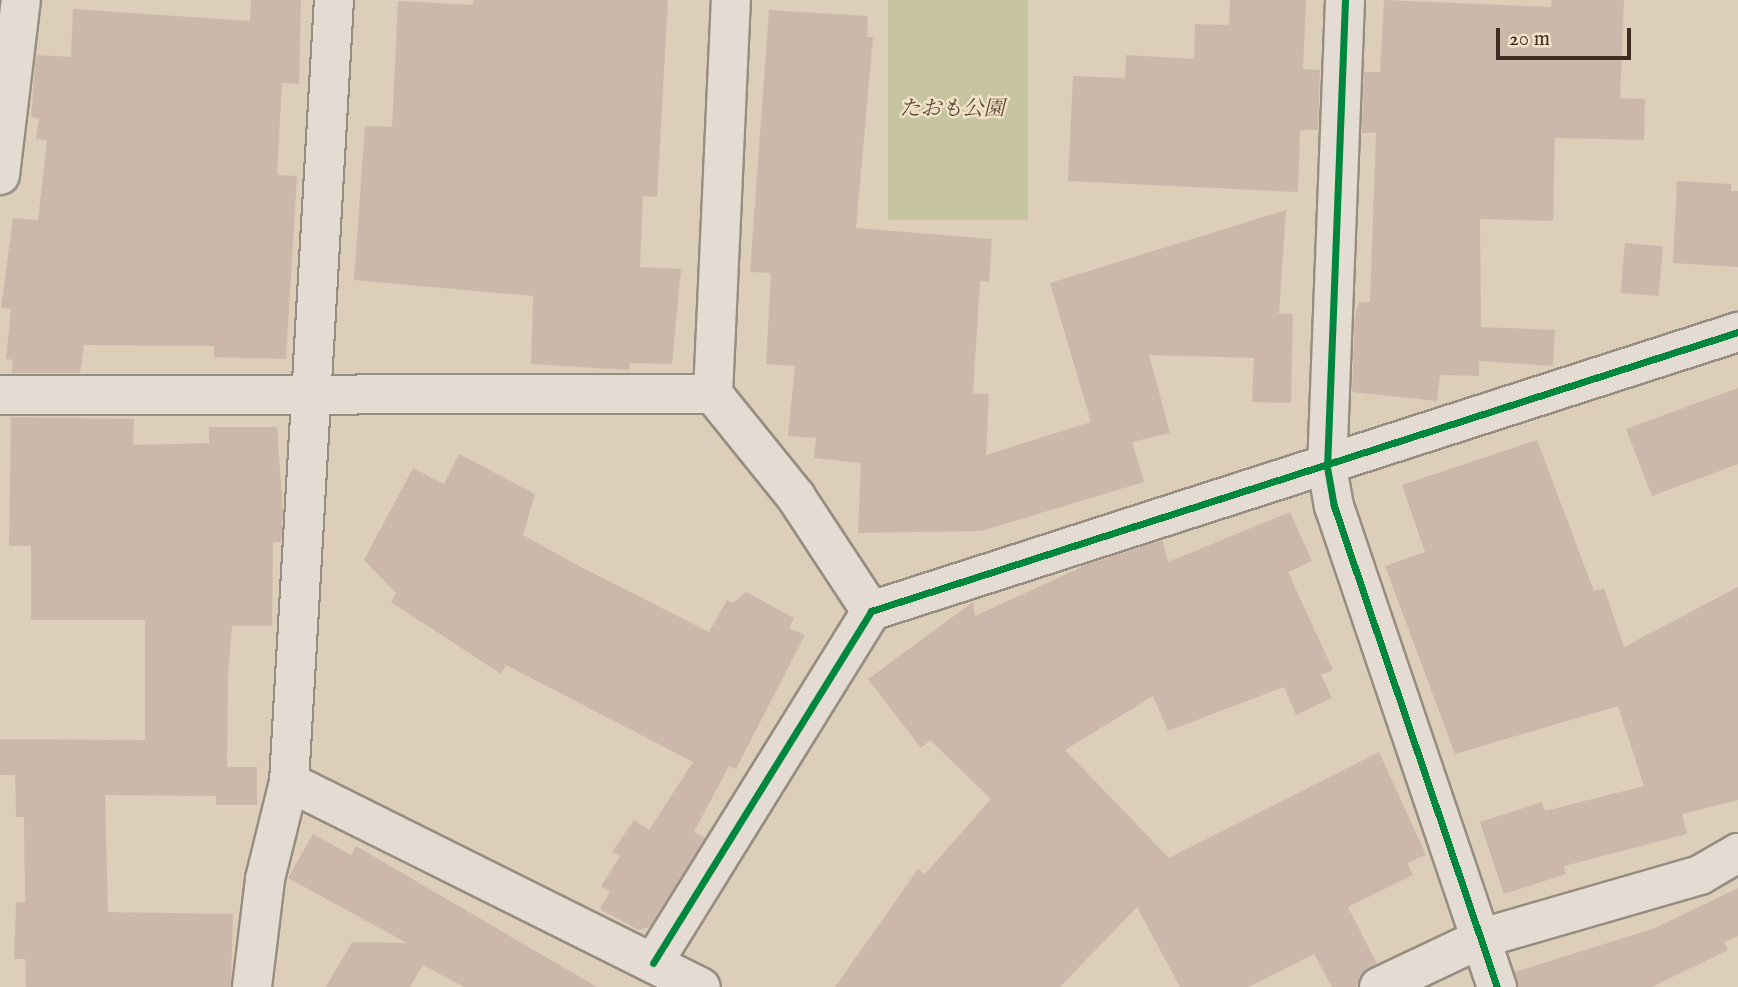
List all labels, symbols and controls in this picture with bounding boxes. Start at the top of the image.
scale bar [1500,14,1635,58]
text: 20 m [1509,26,1550,53]
park label: たおも公園 [900,97,1004,123]

